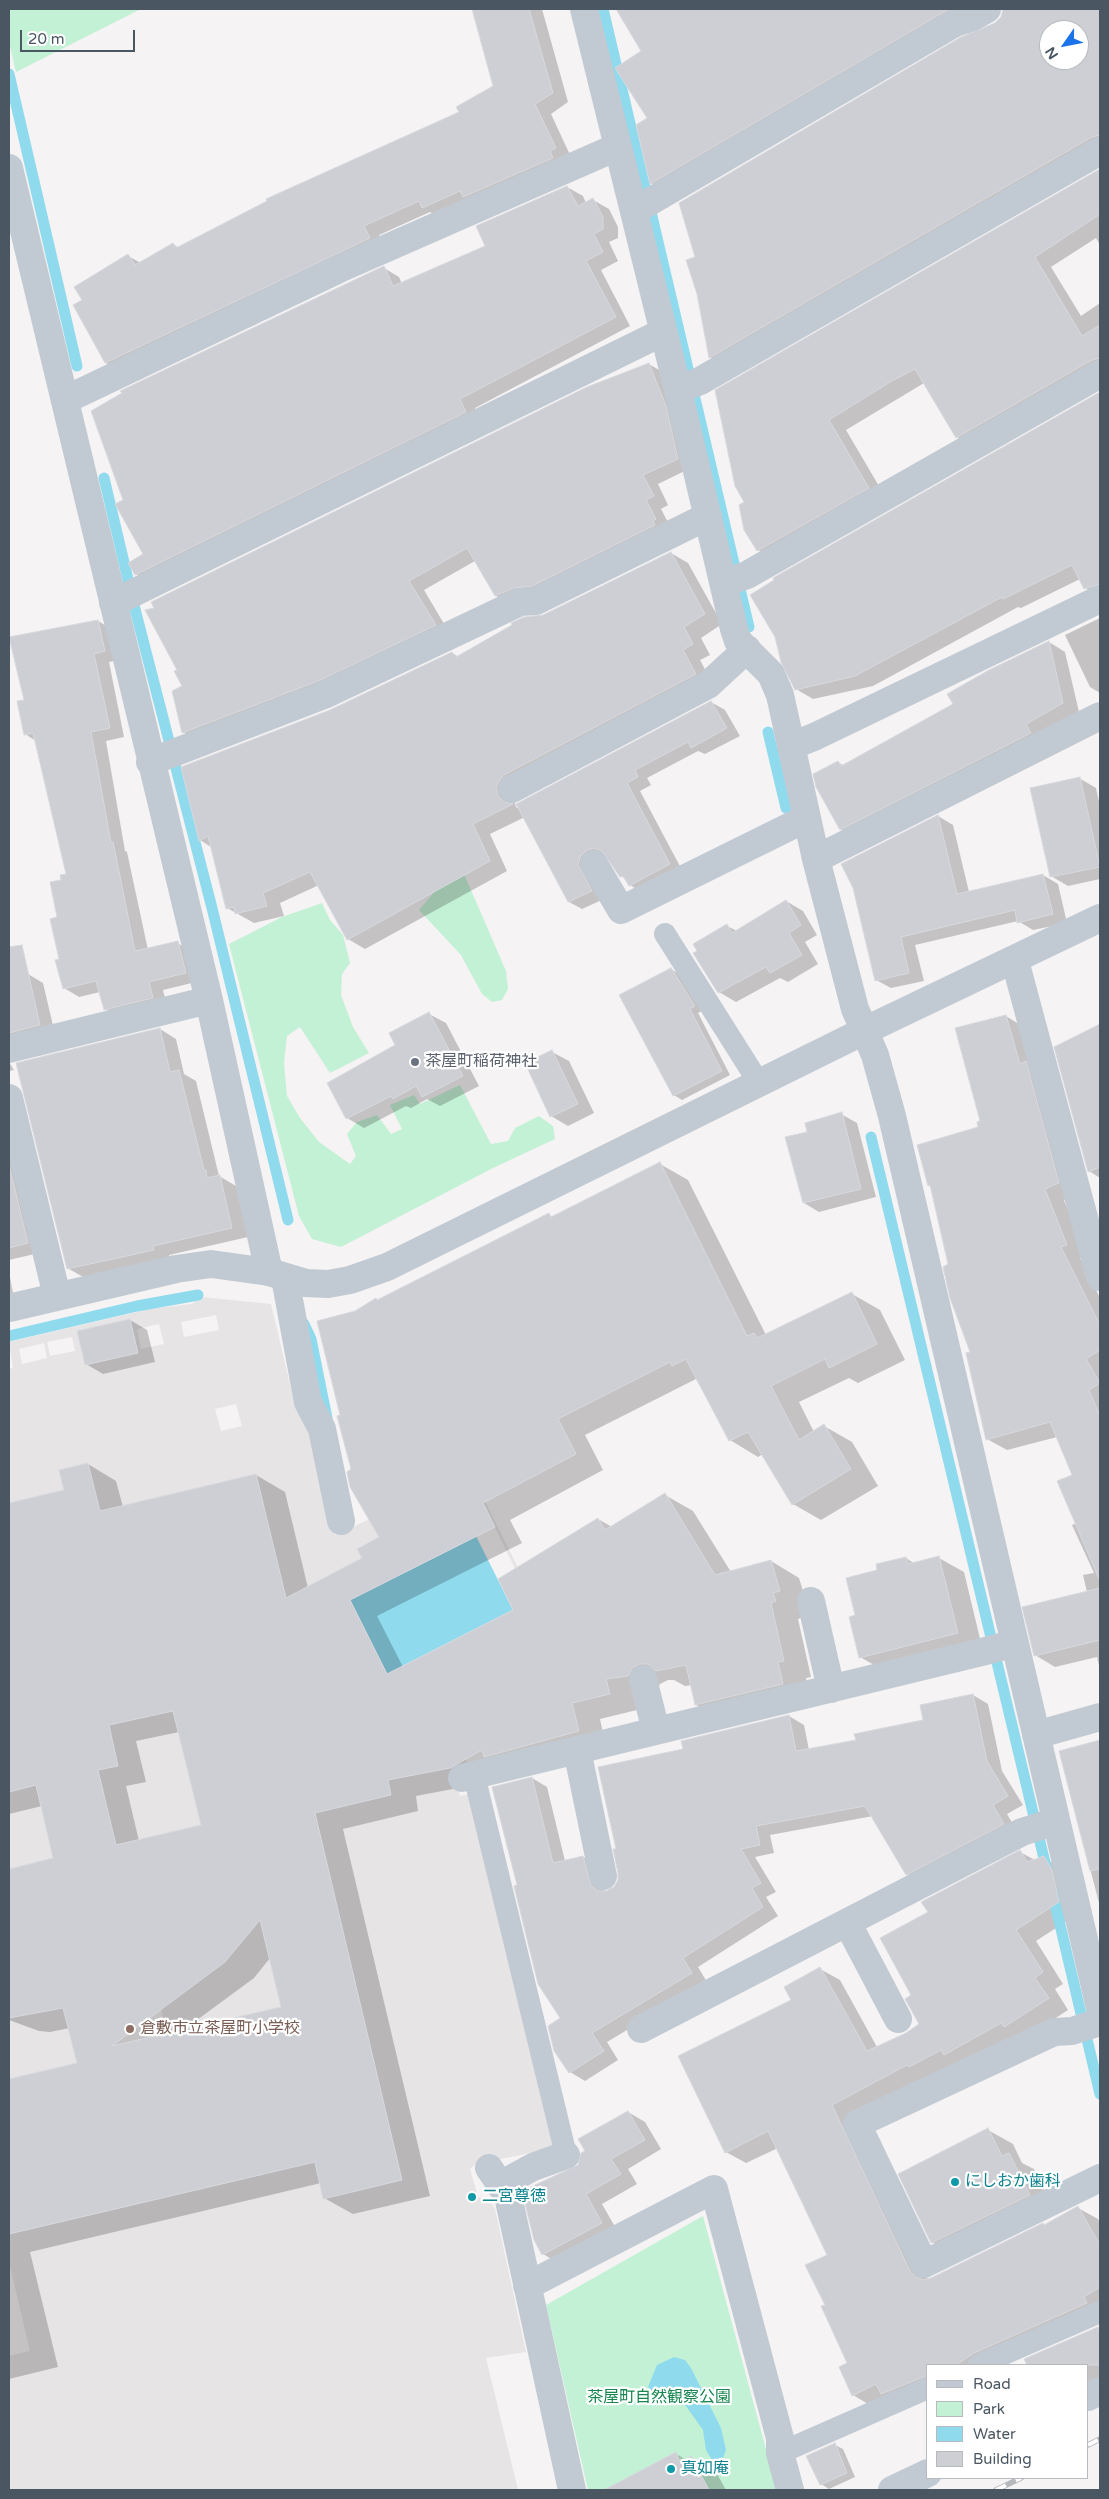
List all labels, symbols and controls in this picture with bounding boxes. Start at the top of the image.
scale bar [22,20,138,52]
north arrow [1039,20,1089,70]
text: 20 m [28,30,65,48]
text: N [1042,44,1062,62]
place label: 茶屋町稲荷神社 [425,1052,537,1072]
marker: 茶屋町稲荷神社 [409,1056,421,1068]
place label: 倉敷市立茶屋町小学校 [140,2019,300,2039]
marker: 倉敷市立茶屋町小学校 [124,2023,136,2035]
place label: にしおか歯科 [965,2172,1061,2192]
marker: にしおか歯科 [949,2176,961,2188]
place label: 二宮尊徳 [482,2187,546,2207]
marker: 二宮尊徳 [466,2191,478,2203]
legend [926,2364,1089,2479]
text: Road [973,2375,1011,2393]
park label: 茶屋町自然観察公園 [587,2388,731,2408]
text: Park [973,2400,1005,2418]
text: Water [973,2425,1016,2443]
text: Building [973,2450,1032,2468]
place label: 真如庵 [681,2459,729,2479]
marker: 真如庵 [665,2463,677,2475]

